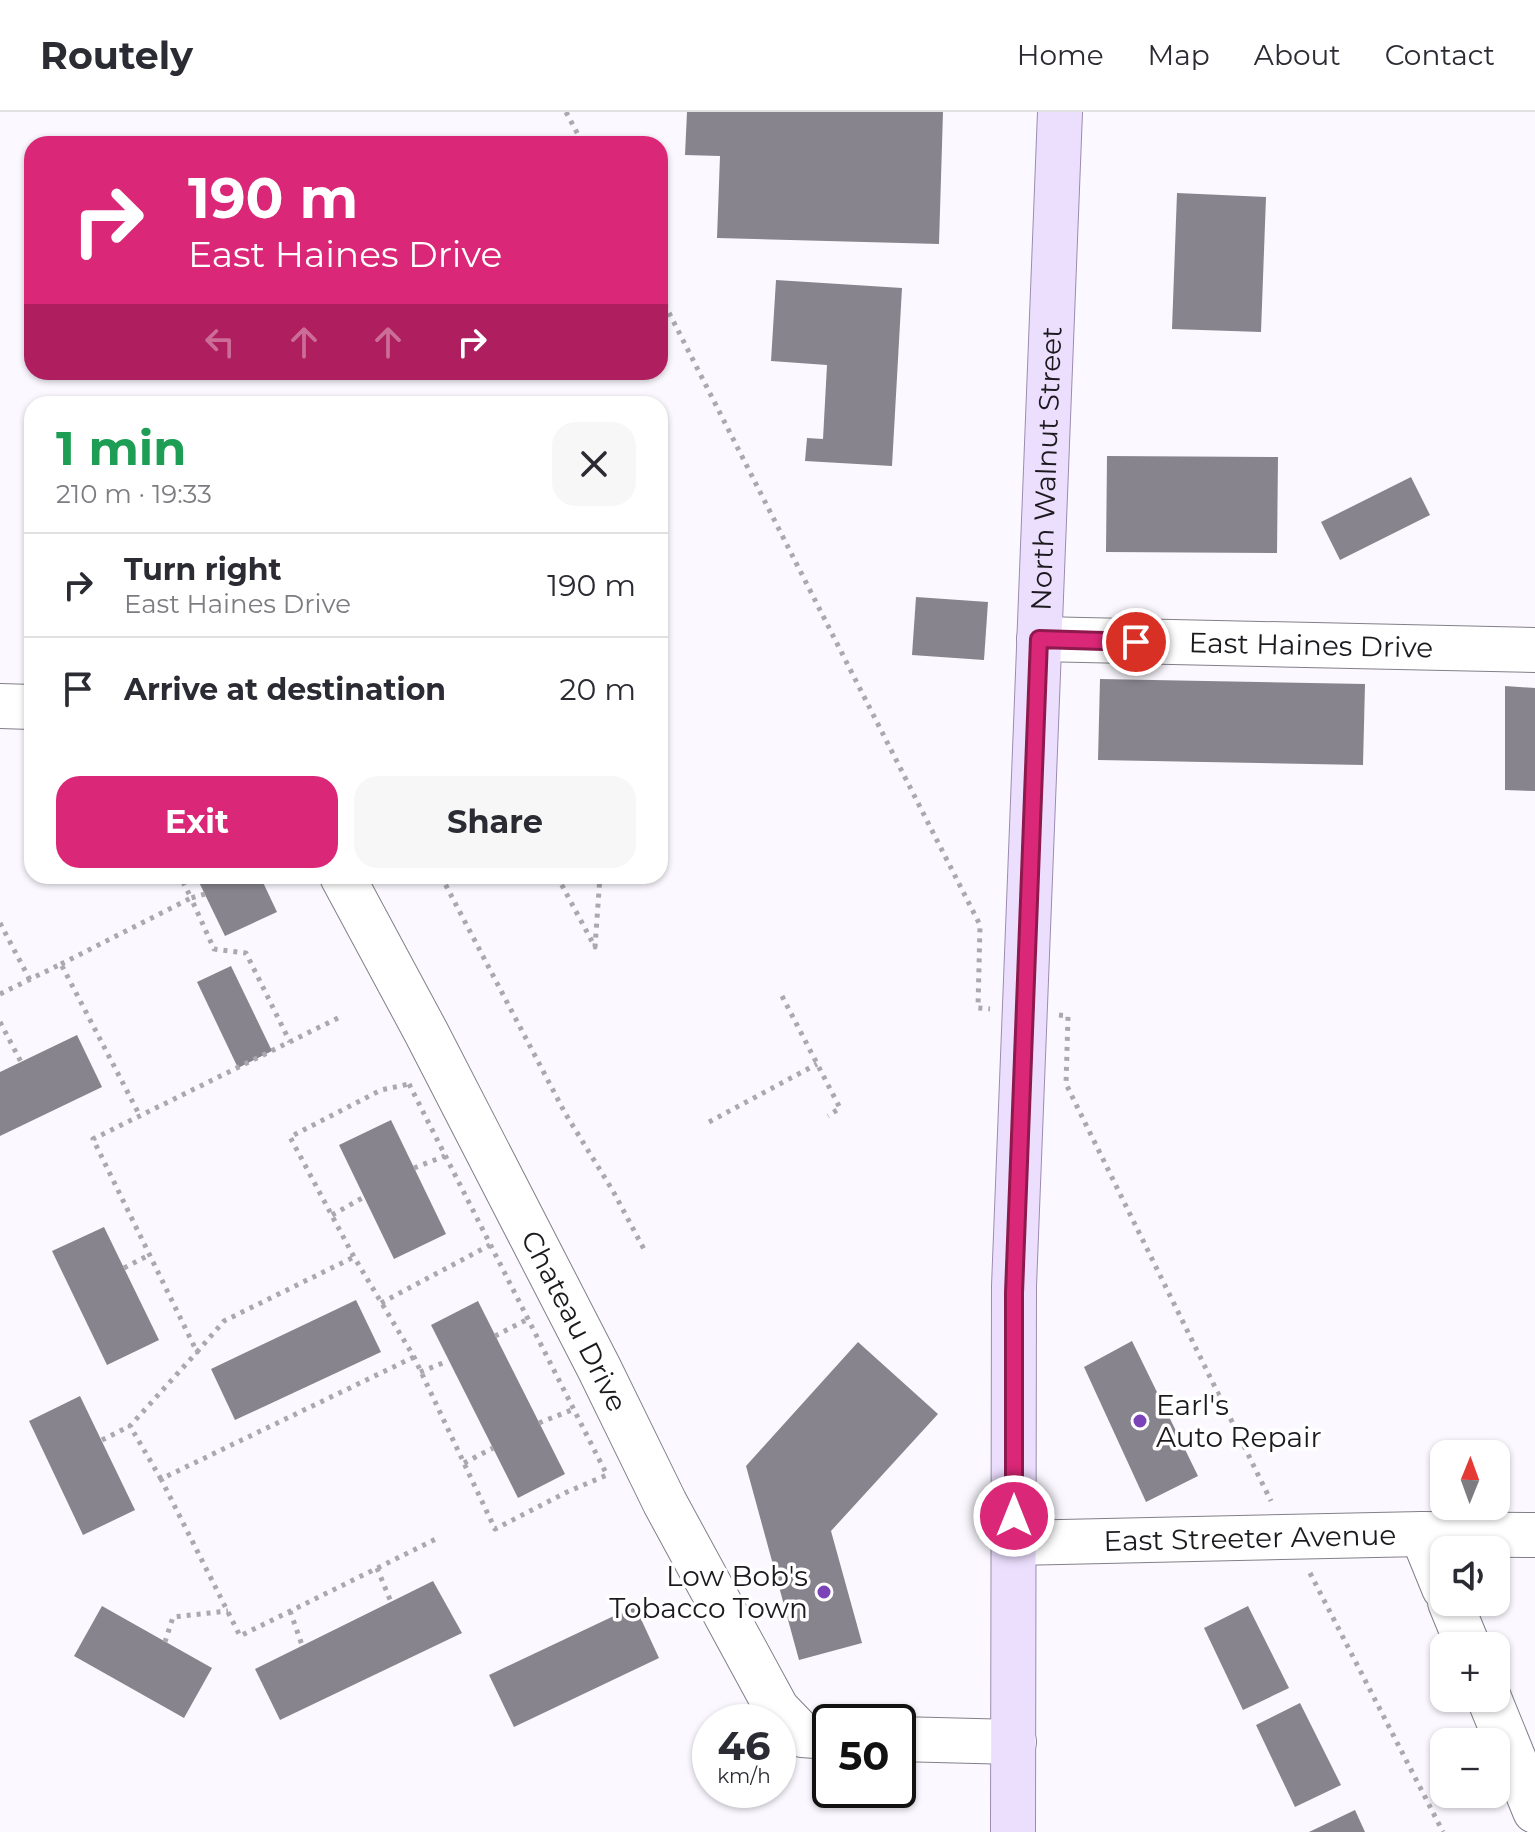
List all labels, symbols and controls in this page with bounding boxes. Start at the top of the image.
text: Routely [40,32,193,79]
text: Home [1017,38,1104,72]
text: Map [1148,38,1210,72]
text: About [1254,38,1341,72]
text: Contact [1385,38,1495,72]
text: 190 m [188,164,358,232]
icon: right [56,168,160,272]
text: East Haines Drive [188,232,502,276]
icon: left [198,320,242,364]
icon: ahead [282,320,326,364]
icon: ahead [366,320,410,364]
icon: right [450,320,494,364]
street label: North Walnut Street [1023,326,1069,611]
text: 1 min [56,419,186,477]
button: close [552,422,636,506]
text: 210 m · 19:33 [56,478,212,510]
text: Turn right [124,551,281,588]
icon: right [56,563,100,607]
text: 190 m [547,567,636,604]
text: East Haines Drive [124,588,351,620]
pin [1102,608,1170,676]
icon: arrive [1114,620,1158,664]
street label: East Haines Drive [1188,625,1434,665]
icon: arrive [56,667,100,711]
text: Arrive at destination [124,671,446,708]
text: 20 m [559,671,636,708]
button: Exit [56,776,338,868]
button: Share [354,776,636,868]
street label: Chateau Drive [514,1225,635,1417]
place label: Earl's Auto Repair [1156,1388,1322,1454]
marker: Earl's Auto Repair [1131,1412,1149,1430]
north arrow [1430,1440,1510,1520]
map controls [1430,1440,1510,1808]
position arrow [972,1474,1056,1558]
street label: East Streeter Avenue [1103,1518,1397,1558]
button: sound [1430,1536,1510,1616]
place label: Low Bob's Tobacco Town [609,1559,808,1625]
marker: Low Bob's Tobacco Town [815,1583,833,1601]
button: + [1430,1632,1510,1712]
speed limit sign: 50 [812,1704,916,1808]
text: 46 [717,1721,771,1770]
button: − [1430,1728,1510,1808]
text: km/h [717,1764,771,1788]

